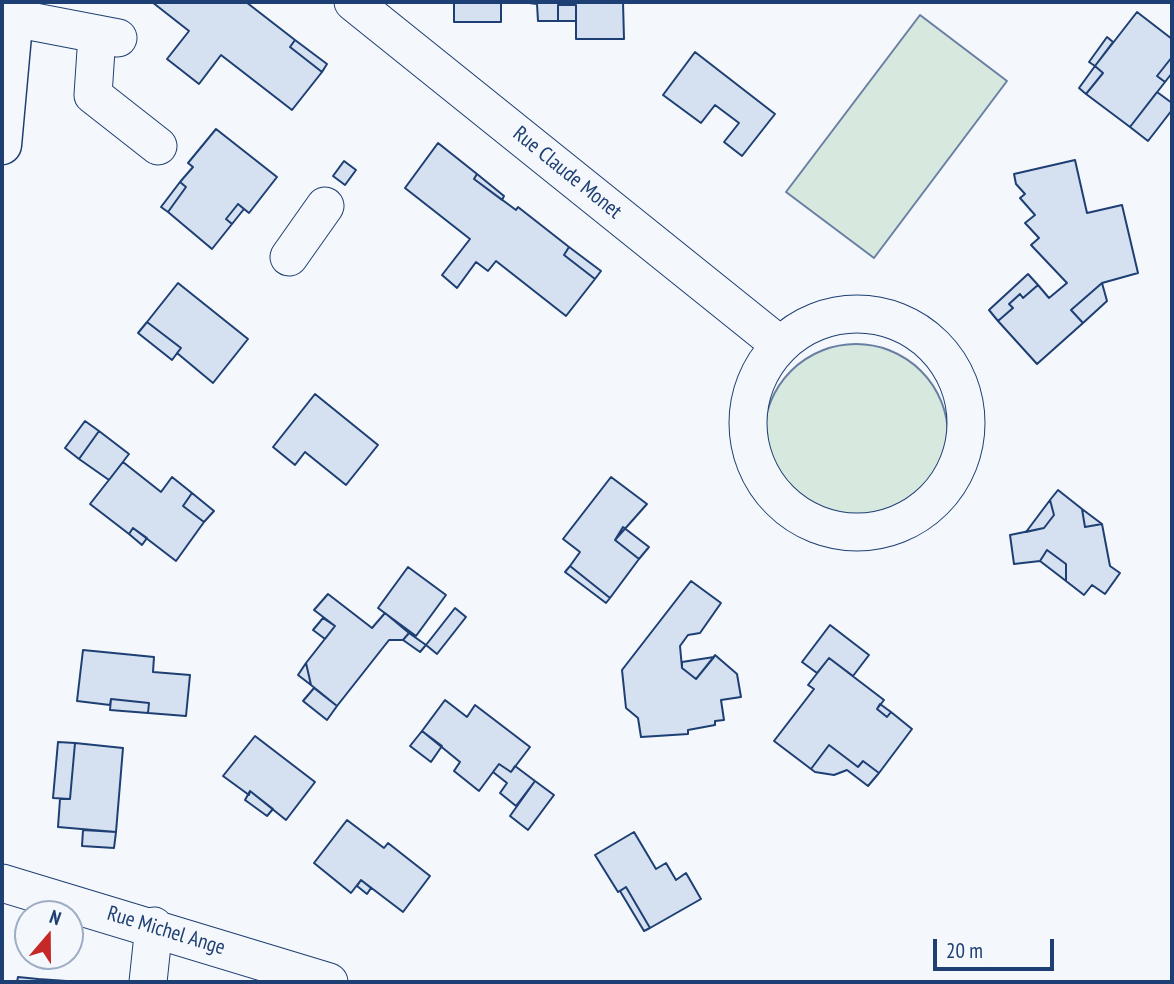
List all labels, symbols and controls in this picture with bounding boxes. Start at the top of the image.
street label: Rue Claude Monet [508,121,626,225]
north arrow [14,900,84,970]
street label: Rue Michel Ange [104,901,228,961]
text: N [47,904,64,930]
scale bar [936,925,1057,969]
text: 20 m [946,937,983,964]

